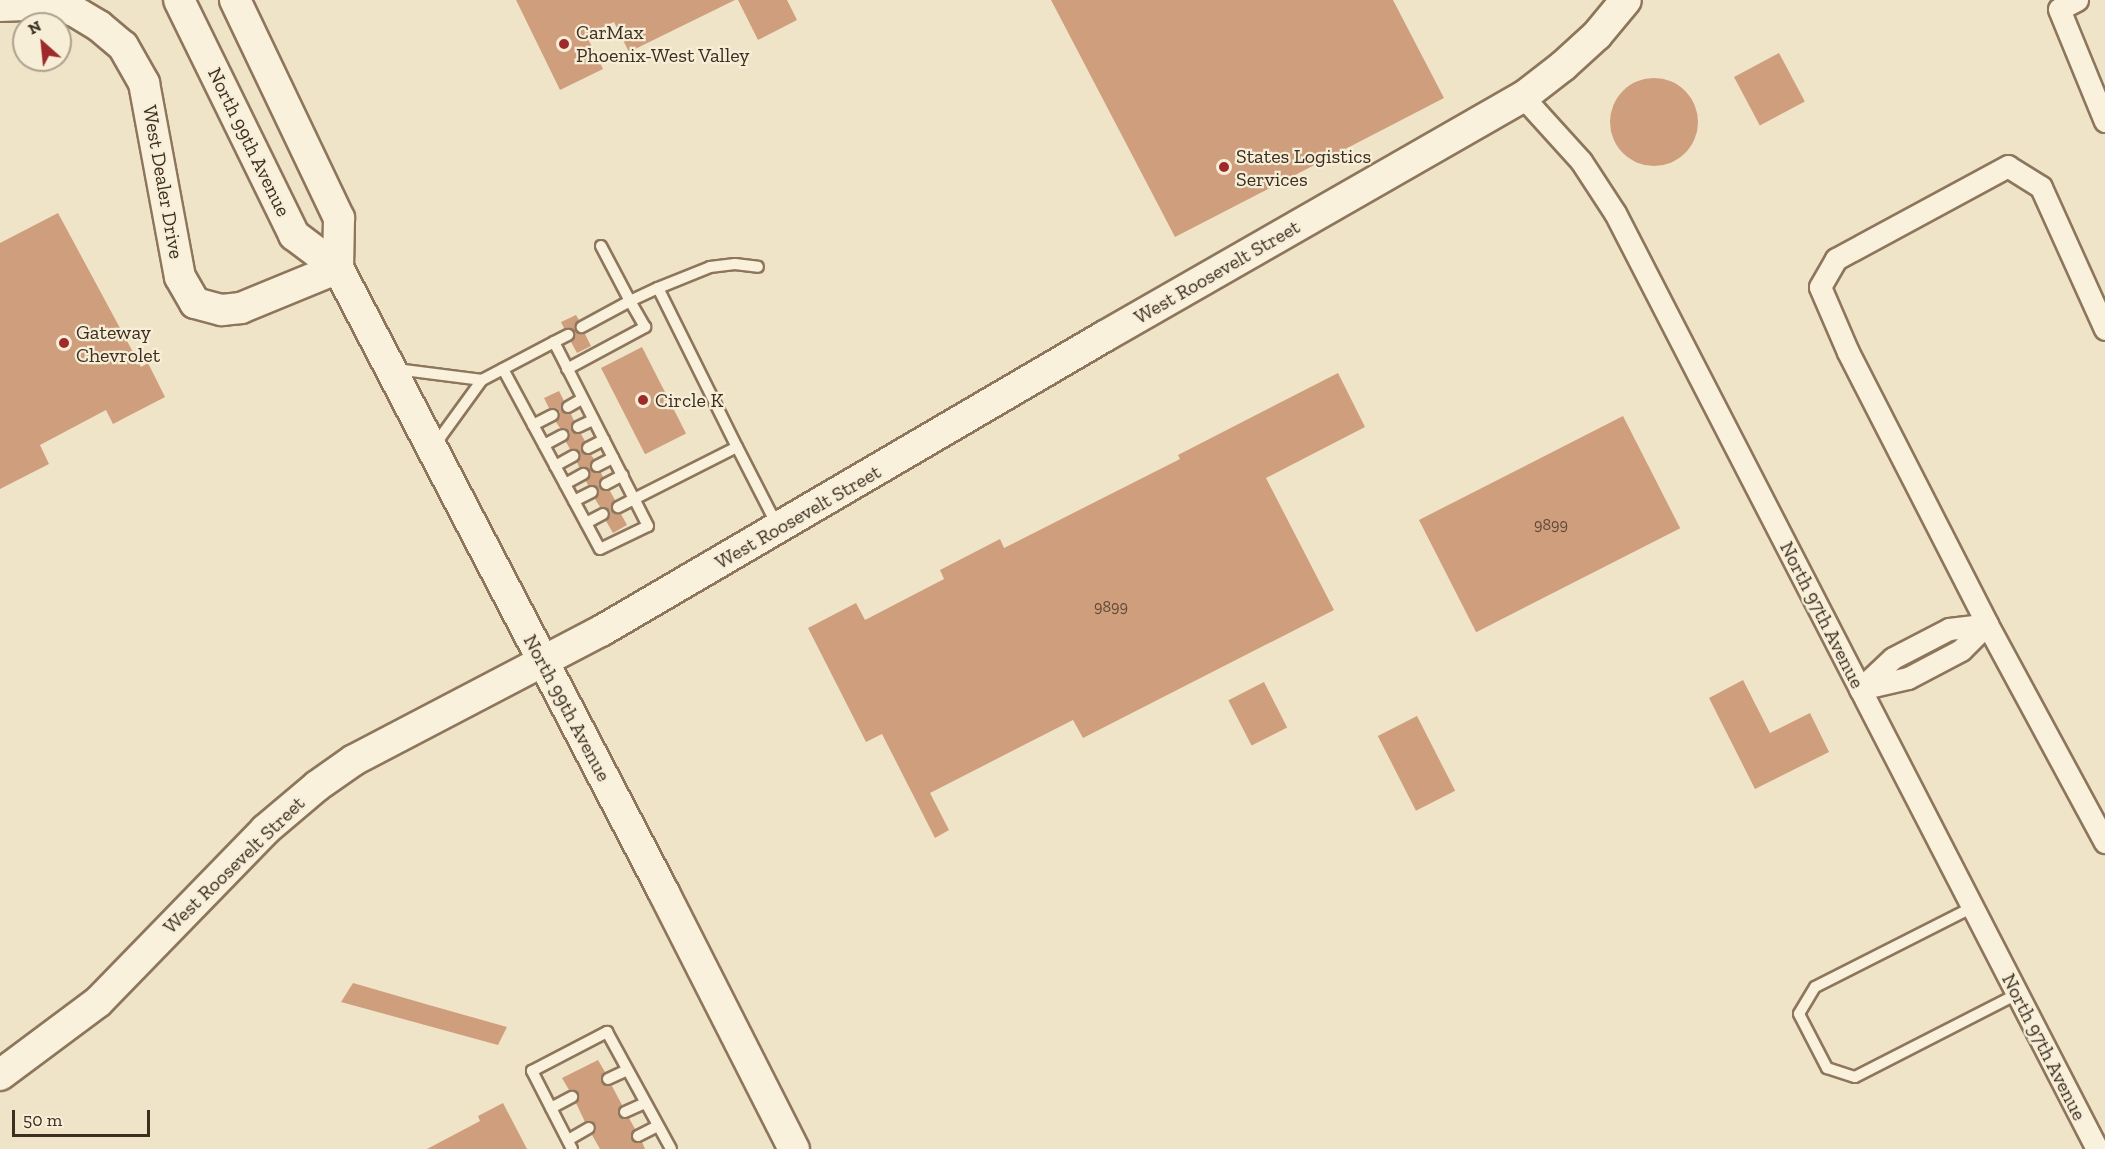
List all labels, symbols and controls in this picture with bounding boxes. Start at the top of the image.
north arrow [12,12,72,72]
text: N [25,16,44,39]
place label: CarMax Phoenix-West Valley [576,20,750,67]
marker: CarMax Phoenix-West Valley [557,37,571,51]
street label: North 99th Avenue [202,63,296,221]
street label: West Dealer Drive [138,103,188,261]
place label: States Logistics Services [1236,144,1371,191]
marker: States Logistics Services [1217,160,1231,174]
street label: West Roosevelt Street [1130,215,1304,329]
place label: Gateway Chevrolet [76,320,160,367]
marker: Gateway Chevrolet [57,336,71,350]
place label: Circle K [655,388,723,412]
marker: Circle K [636,393,650,407]
street label: West Roosevelt Street [711,460,885,574]
house number: 9899 [1534,515,1568,535]
street label: North 97th Avenue [1774,537,1870,693]
house number: 9899 [1094,597,1128,617]
street label: North 99th Avenue [518,630,616,786]
street label: West Roosevelt Street [158,791,310,939]
street label: North 97th Avenue [1996,969,2092,1125]
scale bar [15,1098,153,1136]
text: 50 m [23,1109,62,1131]

